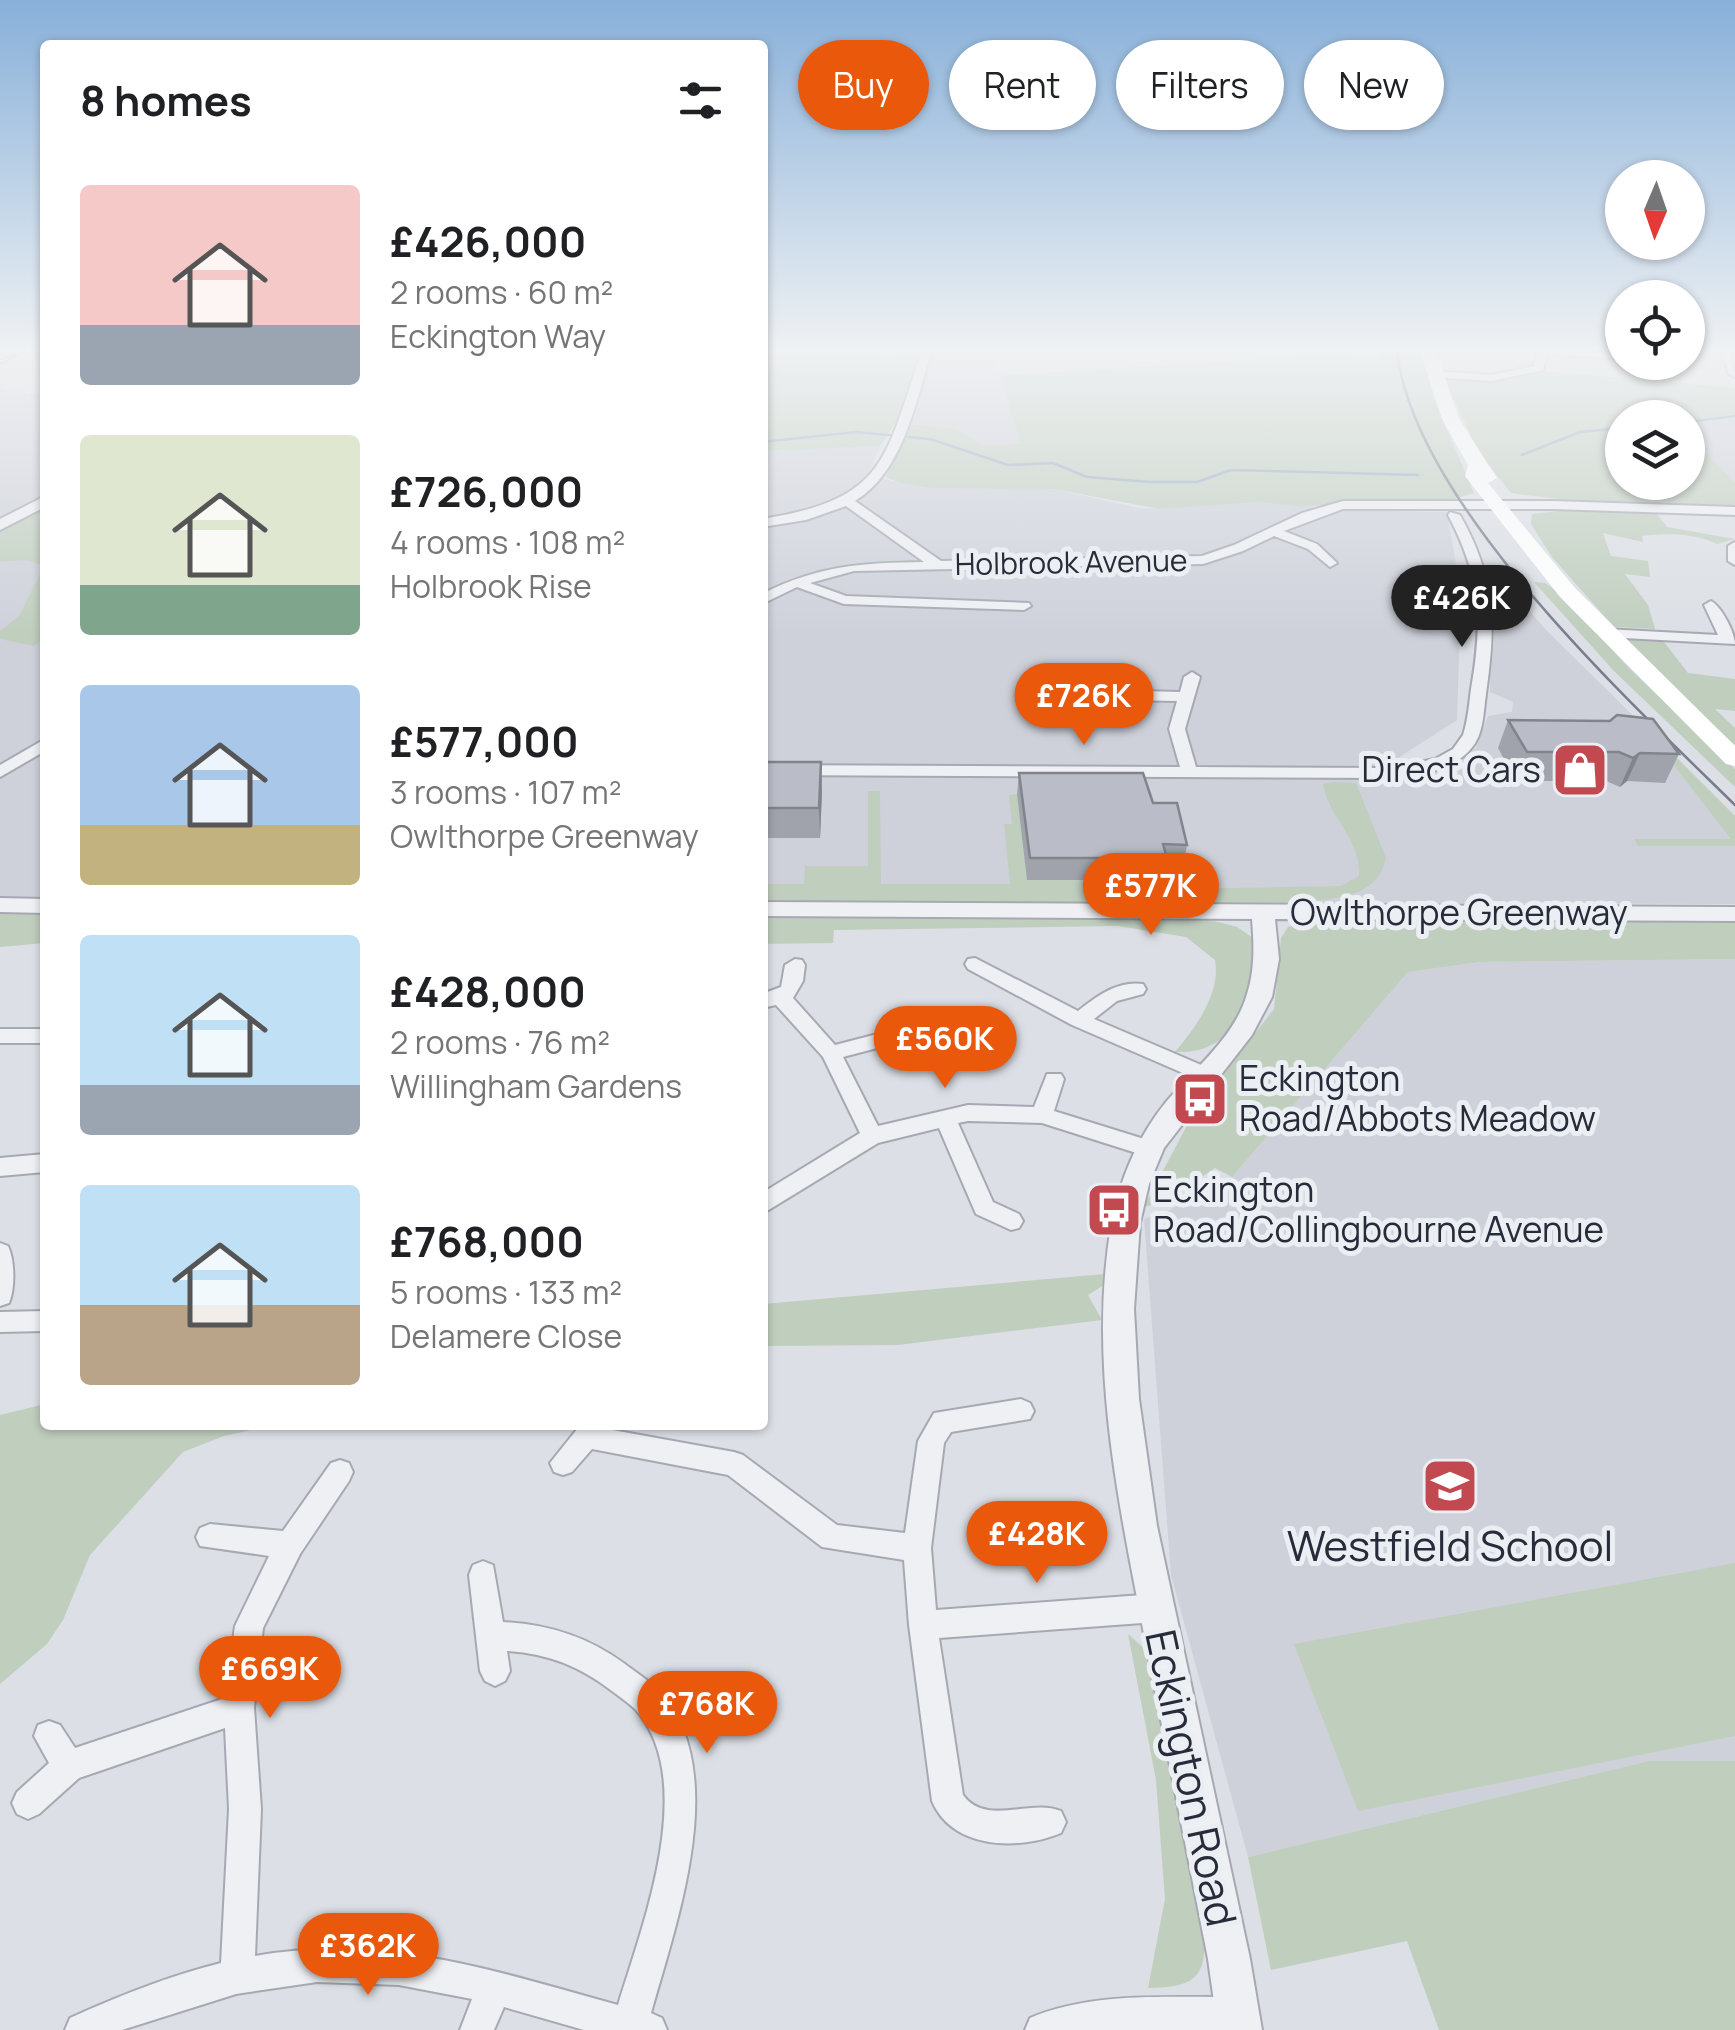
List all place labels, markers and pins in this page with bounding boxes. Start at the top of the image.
pin: £426K [1392,565,1532,650]
pin: £726K [1014,663,1154,748]
shop icon: Direct Cars [1550,740,1610,800]
place label: Direct Cars [1361,745,1541,793]
pin: £577K [1081,853,1221,938]
pin: £560K [875,1006,1015,1091]
place label: Eckington Road/Abbots Meadow [1239,1054,1596,1142]
bus stop icon: Eckington Road/Abbots Meadow [1170,1069,1230,1129]
place label: Eckington Road/Collingbourne Avenue [1153,1165,1604,1253]
bus stop icon: Eckington Road/Collingbourne Avenue [1084,1180,1144,1240]
school or university icon: Westfield School [1420,1456,1480,1516]
pin: £428K [967,1501,1107,1586]
place label: Westfield School [1287,1516,1613,1574]
pin: £669K [200,1636,340,1721]
pin: £768K [637,1671,777,1756]
pin: £362K [298,1913,438,1998]

